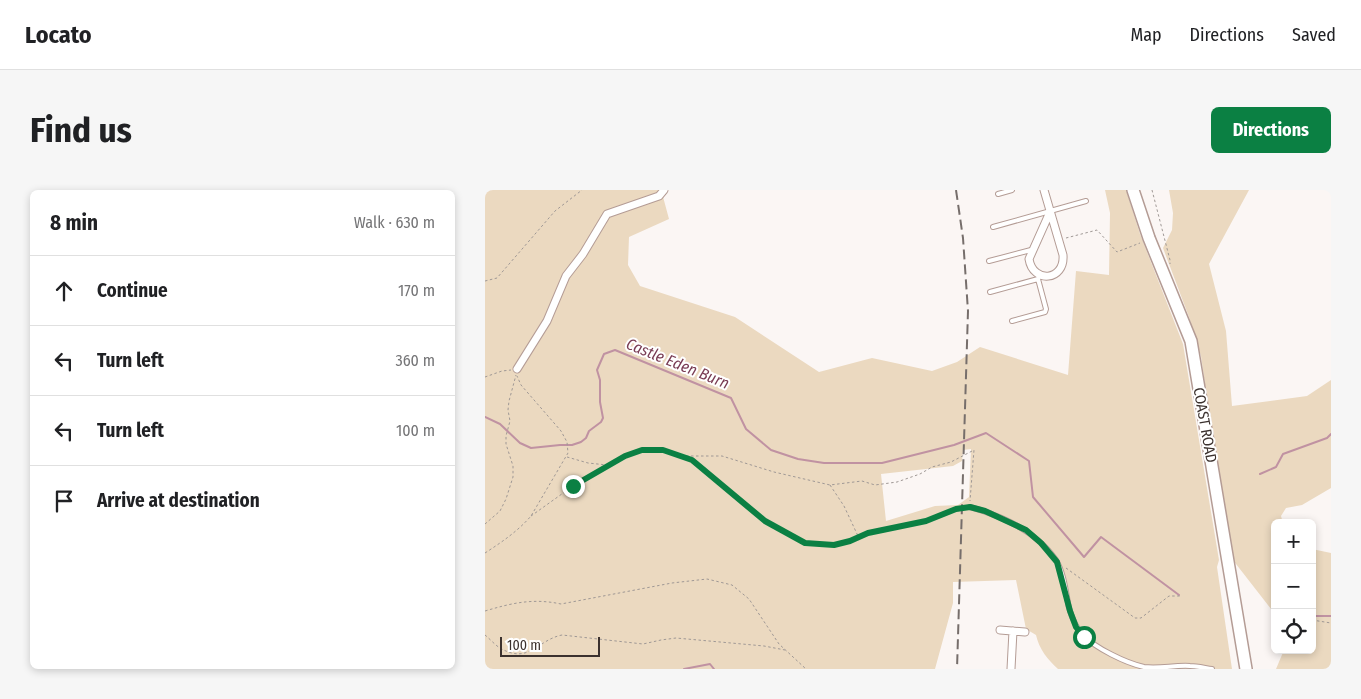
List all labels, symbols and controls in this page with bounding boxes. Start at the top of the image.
text: Locato [25,21,91,49]
text: Map [1130,24,1162,46]
text: Directions [1190,24,1264,46]
text: Saved [1292,24,1336,46]
button: Directions [1211,107,1331,153]
text: Find us [30,109,132,151]
text: 8 min [50,210,98,236]
text: Walk · 630 m [354,213,435,232]
icon: ahead [50,277,78,305]
text: Continue [97,279,168,302]
text: 170 m [398,281,435,300]
water label: Castle Eden Burn [623,334,732,393]
icon: left [50,347,78,375]
text: Turn left [97,349,164,372]
text: 360 m [395,351,435,370]
street label: COAST ROAD [1190,386,1220,464]
icon: left [50,417,78,445]
text: Turn left [97,419,164,442]
text: 100 m [396,421,435,440]
route end [562,475,585,498]
icon: arrive [50,487,78,515]
text: Arrive at destination [97,489,260,512]
map controls [1271,519,1316,654]
button: + [1271,519,1316,564]
button: − [1271,564,1316,609]
button: locate [1271,609,1316,654]
route start [1073,626,1096,649]
scale bar [500,634,600,657]
text: 100 m [507,637,541,654]

